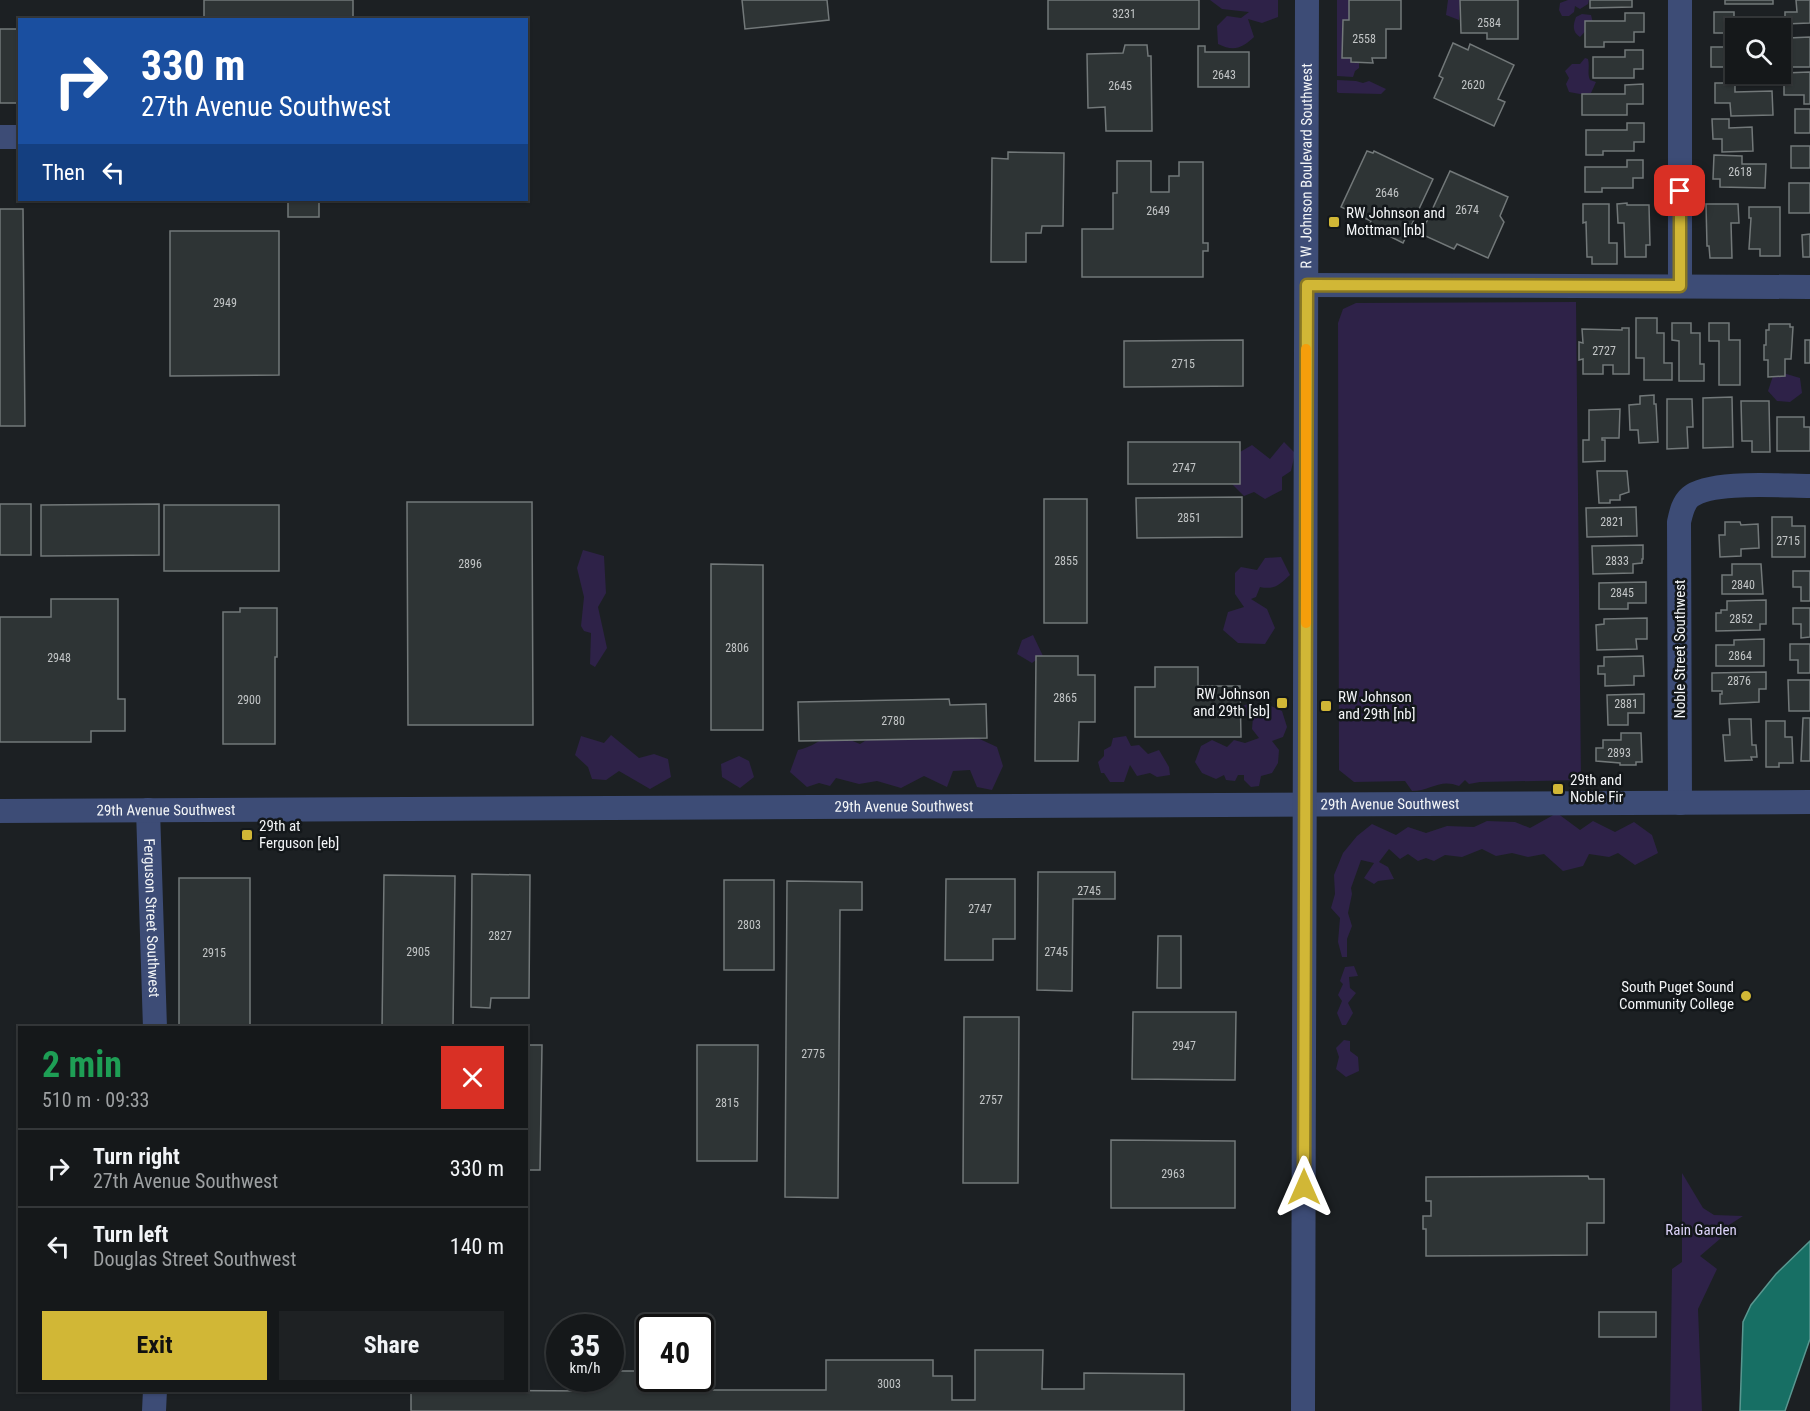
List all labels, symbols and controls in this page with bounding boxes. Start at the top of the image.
house number: 3231 [1112,7,1136,21]
house number: 2584 [1477,16,1501,30]
map controls [1725,18,1791,84]
button: search [1725,18,1791,84]
house number: 2558 [1352,32,1376,46]
text: 330 m [141,41,246,90]
icon: right [42,42,120,120]
street label: R W Johnson Boulevard Southwest [1297,63,1316,269]
house number: 2643 [1212,68,1236,82]
house number: 2620 [1461,78,1485,92]
house number: 2645 [1108,79,1132,93]
text: 27th Avenue Southwest [141,91,391,123]
icon: left [97,156,130,189]
text: Then [42,160,85,185]
pin [1654,165,1705,216]
house number: 2618 [1728,165,1752,179]
icon: arrive [1663,174,1696,207]
house number: 2646 [1375,186,1399,200]
house number: 2674 [1455,203,1479,217]
house number: 2649 [1146,204,1170,218]
place label: RW Johnson and Mottman [nb] [1346,204,1445,239]
marker: RW Johnson and Mottman [nb] [1327,215,1341,229]
house number: 2949 [213,296,237,310]
house number: 2727 [1592,344,1616,358]
house number: 2715 [1171,357,1195,371]
house number: 2747 [1172,461,1196,475]
house number: 2851 [1177,511,1201,525]
house number: 2821 [1600,515,1624,529]
house number: 2715 [1776,534,1800,548]
house number: 2855 [1054,554,1078,568]
house number: 2833 [1605,554,1629,568]
house number: 2896 [458,557,482,571]
house number: 2840 [1731,578,1755,592]
street label: Noble Street Southwest [1671,579,1689,719]
house number: 2845 [1610,586,1634,600]
house number: 2852 [1729,612,1753,626]
house number: 2806 [725,641,749,655]
house number: 2864 [1728,649,1752,663]
house number: 2948 [47,651,71,665]
house number: 2876 [1727,674,1751,688]
place label: RW Johnson and 29th [sb] [1193,685,1270,720]
place label: RW Johnson and 29th [nb] [1338,688,1415,723]
house number: 2865 [1053,691,1077,705]
house number: 2900 [237,693,261,707]
marker: RW Johnson and 29th [sb] [1275,696,1289,710]
house number: 2881 [1614,697,1638,711]
marker: RW Johnson and 29th [nb] [1319,699,1333,713]
house number: 2780 [881,714,905,728]
house number: 2893 [1607,746,1631,760]
place label: 29th and Noble Fir [1570,771,1624,806]
marker: 29th and Noble Fir [1551,782,1565,796]
street label: 29th Avenue Southwest [1320,795,1460,813]
street label: 29th Avenue Southwest [834,797,974,816]
street label: 29th Avenue Southwest [96,801,236,820]
place label: 29th at Ferguson [eb] [259,817,339,852]
marker: 29th at Ferguson [eb] [240,828,254,842]
street label: Ferguson Street Southwest [140,838,163,998]
house number: 2745 [1077,884,1101,898]
house number: 2747 [968,902,992,916]
house number: 2803 [737,918,761,932]
house number: 2827 [488,929,512,943]
house number: 2905 [406,945,430,959]
house number: 2745 [1044,945,1068,959]
house number: 2915 [202,946,226,960]
place label: South Puget Sound Community College [1619,978,1734,1013]
marker: South Puget Sound Community College [1739,989,1753,1003]
house number: 2947 [1172,1039,1196,1053]
text: 2 min [42,1044,122,1086]
button: close [441,1046,504,1109]
house number: 2775 [801,1047,825,1061]
text: 510 m · 09:33 [42,1088,149,1112]
house number: 2757 [979,1093,1003,1107]
house number: 2815 [715,1096,739,1110]
text: Turn right [93,1144,180,1169]
icon: right [42,1152,75,1185]
position arrow [1272,1155,1336,1219]
text: 330 m [450,1156,504,1181]
house number: 2963 [1161,1167,1185,1181]
text: 27th Avenue Southwest [93,1169,278,1193]
park label: Rain Garden [1665,1221,1737,1239]
text: Turn left [93,1222,168,1247]
icon: left [42,1230,75,1263]
text: 140 m [450,1234,504,1259]
text: Douglas Street Southwest [93,1247,296,1271]
button: Exit [42,1311,267,1380]
button: Share [279,1311,504,1380]
speed limit sign: 40 [636,1314,714,1392]
text: 35 [570,1328,600,1363]
text: km/h [570,1359,600,1377]
house number: 3003 [877,1377,901,1391]

